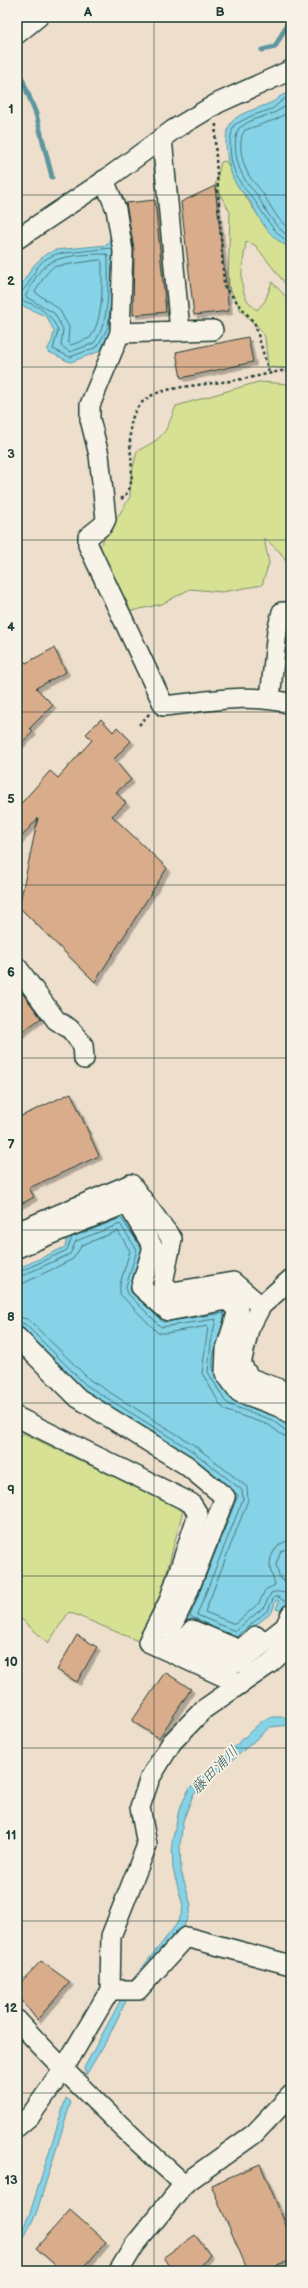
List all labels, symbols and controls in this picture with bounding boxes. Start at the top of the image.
text: A [83,4,92,20]
text: B [215,4,225,20]
text: 1 [8,101,14,117]
text: 2 [7,273,15,289]
text: 3 [7,446,15,462]
text: 4 [7,619,15,635]
text: 5 [7,791,15,807]
text: 6 [7,964,15,980]
text: 7 [7,1137,15,1153]
text: 8 [7,1309,15,1325]
text: 9 [7,1482,15,1498]
text: 10 [4,1654,18,1670]
water label: 藤田浦川 [187,1742,243,1798]
text: 11 [6,1827,16,1843]
text: 12 [4,2000,18,2016]
text: 13 [4,2172,18,2188]

